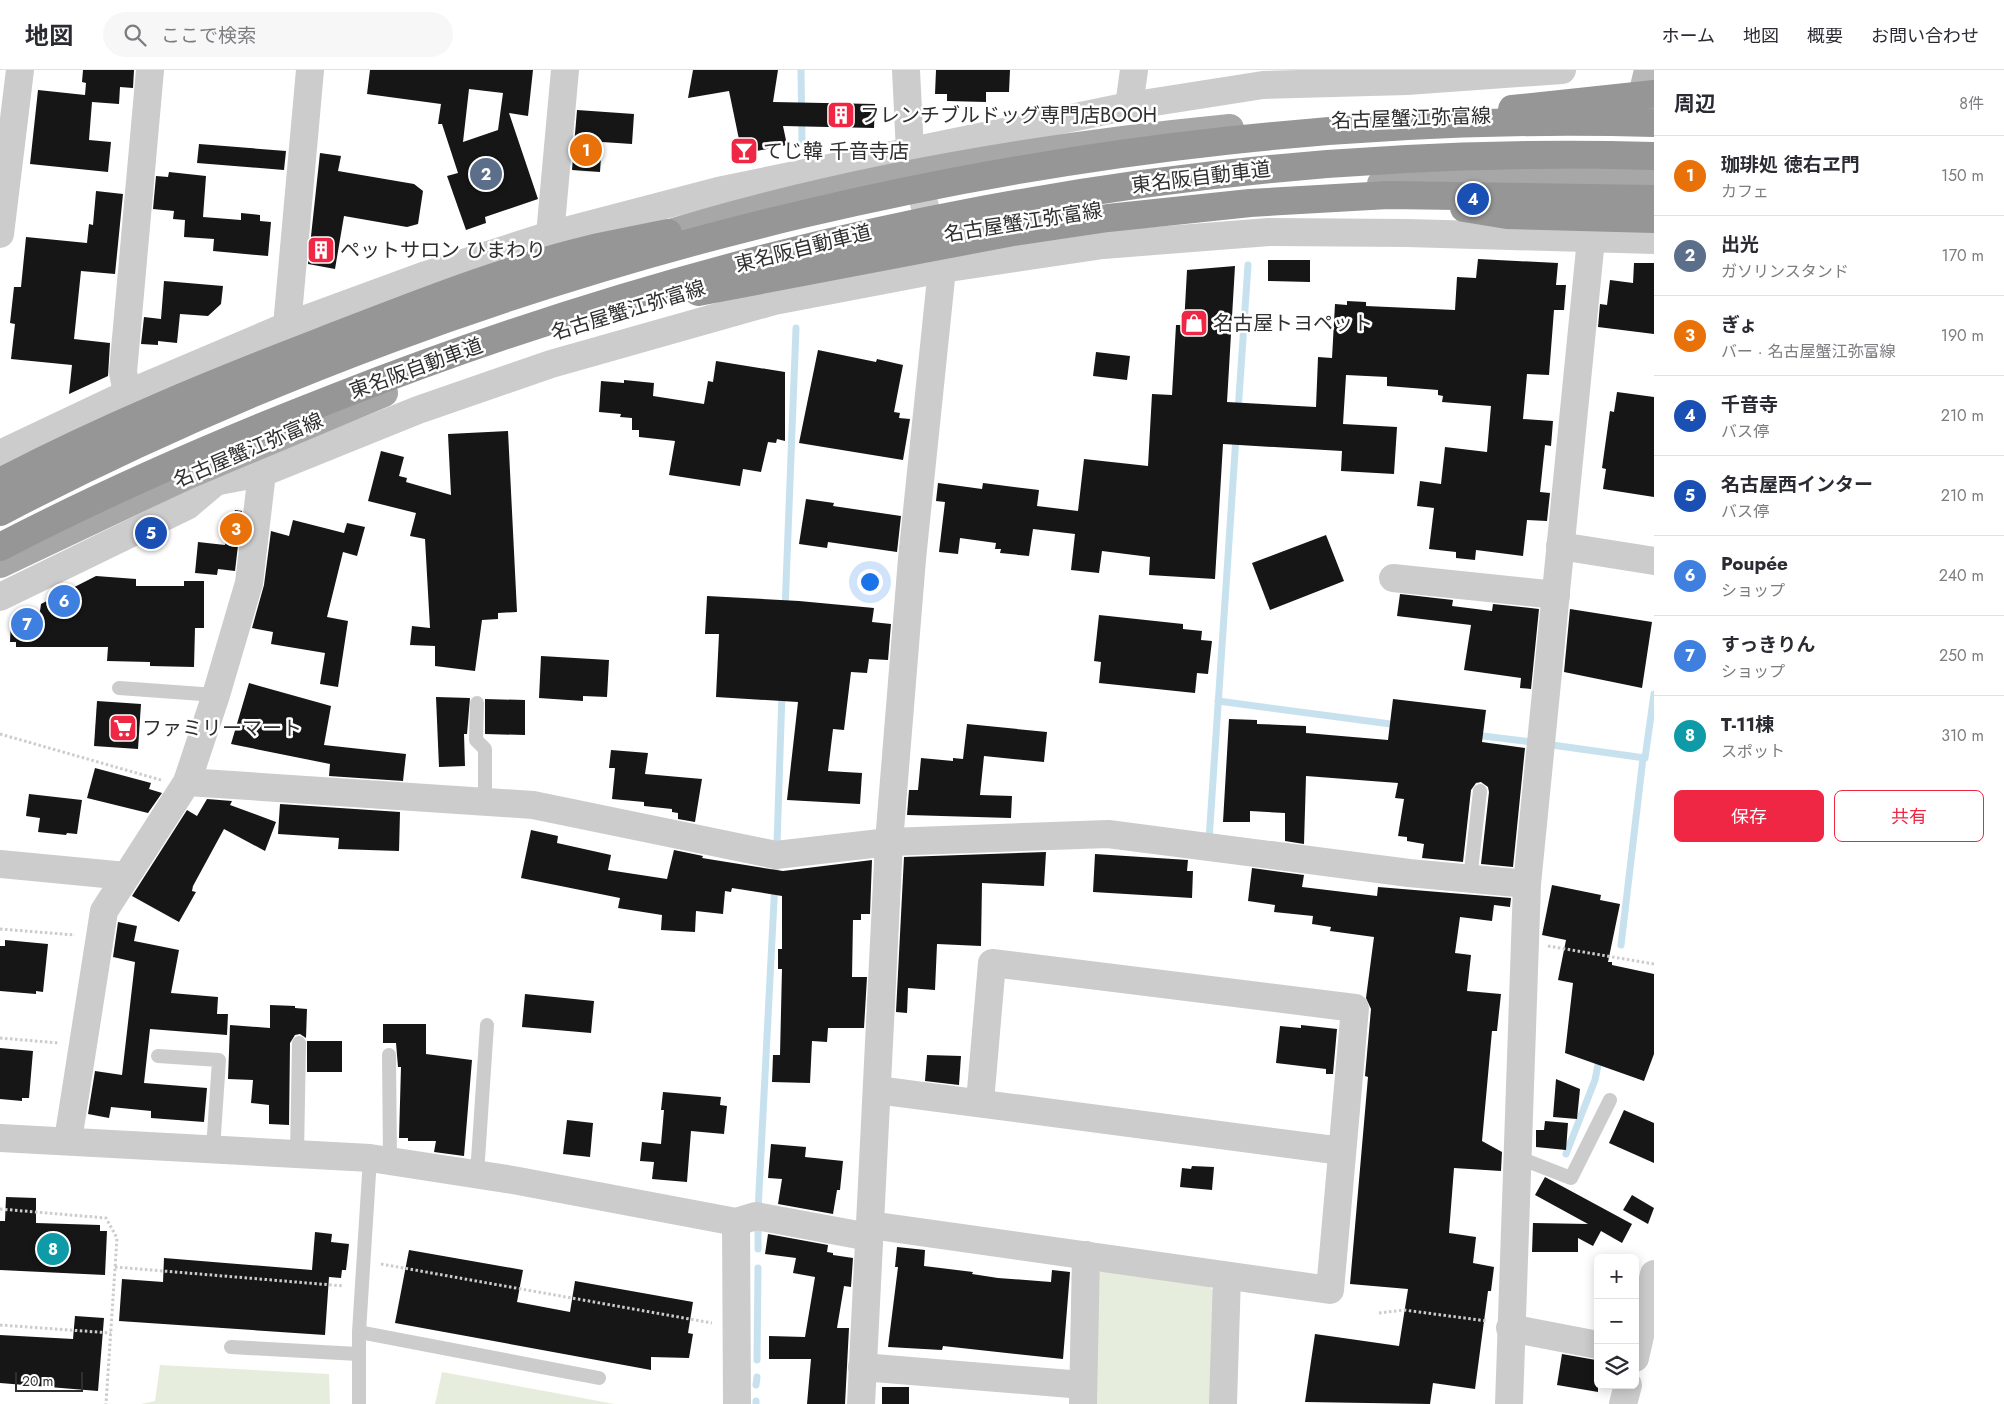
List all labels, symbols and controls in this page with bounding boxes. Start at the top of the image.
search box [103,12,453,57]
text: 地図 [25,18,73,53]
icon: search [121,21,149,49]
text: ここで検索 [161,22,256,49]
text: ホーム [1662,23,1715,49]
text: 地図 [1743,23,1779,49]
text: 概要 [1807,23,1843,49]
text: お問い合わせ [1871,23,1979,49]
text: 周辺 [1674,89,1716,119]
text: 8件 [1959,92,1984,115]
building icon: フレンチブルドッグ専門店BOOH [826,100,856,130]
place label: フレンチブルドッグ専門店BOOH [860,101,1157,130]
street label: 名古屋蟹江弥富線 [1331,101,1491,136]
pin: 1 [570,131,602,169]
bar icon: てじ韓 千音寺店 [729,136,759,166]
place label: てじ韓 千音寺店 [763,137,909,166]
text: 珈琲処 徳右ヱ門 [1721,151,1860,178]
pin: 2 [470,155,502,193]
street label: 東名阪自動車道 [1130,155,1272,200]
text: 1 [1686,164,1694,187]
text: 150 m [1941,164,1984,187]
pin: 4 [1457,180,1489,218]
text: カフェ [1721,180,1769,203]
street label: 名古屋蟹江弥富線 [942,196,1104,249]
street label: 東名阪自動車道 [732,217,875,279]
text: 出光 [1721,231,1759,258]
building icon: ペットサロン ひまわり [306,235,336,265]
place label: ペットサロン ひまわり [340,236,546,265]
text: 2 [1685,244,1695,267]
text: 170 m [1942,244,1984,267]
text: ガソリンスタンド [1721,260,1849,283]
street label: 名古屋蟹江弥富線 [547,273,709,348]
shop icon: 名古屋トヨペット [1179,308,1209,338]
place label: 名古屋トヨペット [1213,309,1373,338]
text: ぎょ [1721,311,1758,338]
text: 3 [1685,324,1695,347]
text: 190 m [1941,324,1984,347]
street label: 東名阪自動車道 [345,331,487,406]
text: バー · 名古屋蟹江弥富線 [1721,340,1895,363]
text: 千音寺 [1721,391,1778,418]
text: 4 [1684,404,1696,427]
text: 210 m [1941,404,1984,427]
street label: 名古屋蟹江弥富線 [169,406,328,495]
text: バス停 [1721,420,1769,443]
text: 名古屋西インター [1721,471,1873,498]
text: 5 [1685,484,1695,507]
text: 210 m [1941,484,1984,507]
text: バス停 [1721,500,1769,523]
pin: 3 [220,510,252,548]
pin: 5 [135,514,167,552]
text: Poupée [1721,550,1788,577]
text: 6 [1685,564,1695,587]
text: 240 m [1939,564,1984,587]
your location [857,569,883,595]
text: ショップ [1721,579,1785,602]
pin: 6 [48,582,80,620]
pin: 7 [11,605,43,643]
text: すっきりん [1721,631,1815,658]
text: 7 [1685,644,1695,667]
text: 250 m [1939,644,1984,667]
text: ショップ [1721,660,1785,683]
text: T-11棟 [1721,711,1774,738]
supermarket icon: ファミリーマート [108,713,138,743]
place label: ファミリーマート [142,714,302,743]
text: 8 [1685,724,1695,747]
text: 310 m [1941,724,1984,747]
text: スポット [1721,740,1785,763]
button: 保存 [1674,790,1824,842]
button: 共有 [1834,790,1984,842]
pin: 8 [37,1230,69,1268]
map controls [1594,1254,1639,1389]
button: + [1594,1254,1639,1299]
button: − [1594,1299,1639,1344]
button: layers [1594,1344,1639,1389]
scale bar [15,1369,82,1392]
text: 20 m [22,1371,54,1391]

